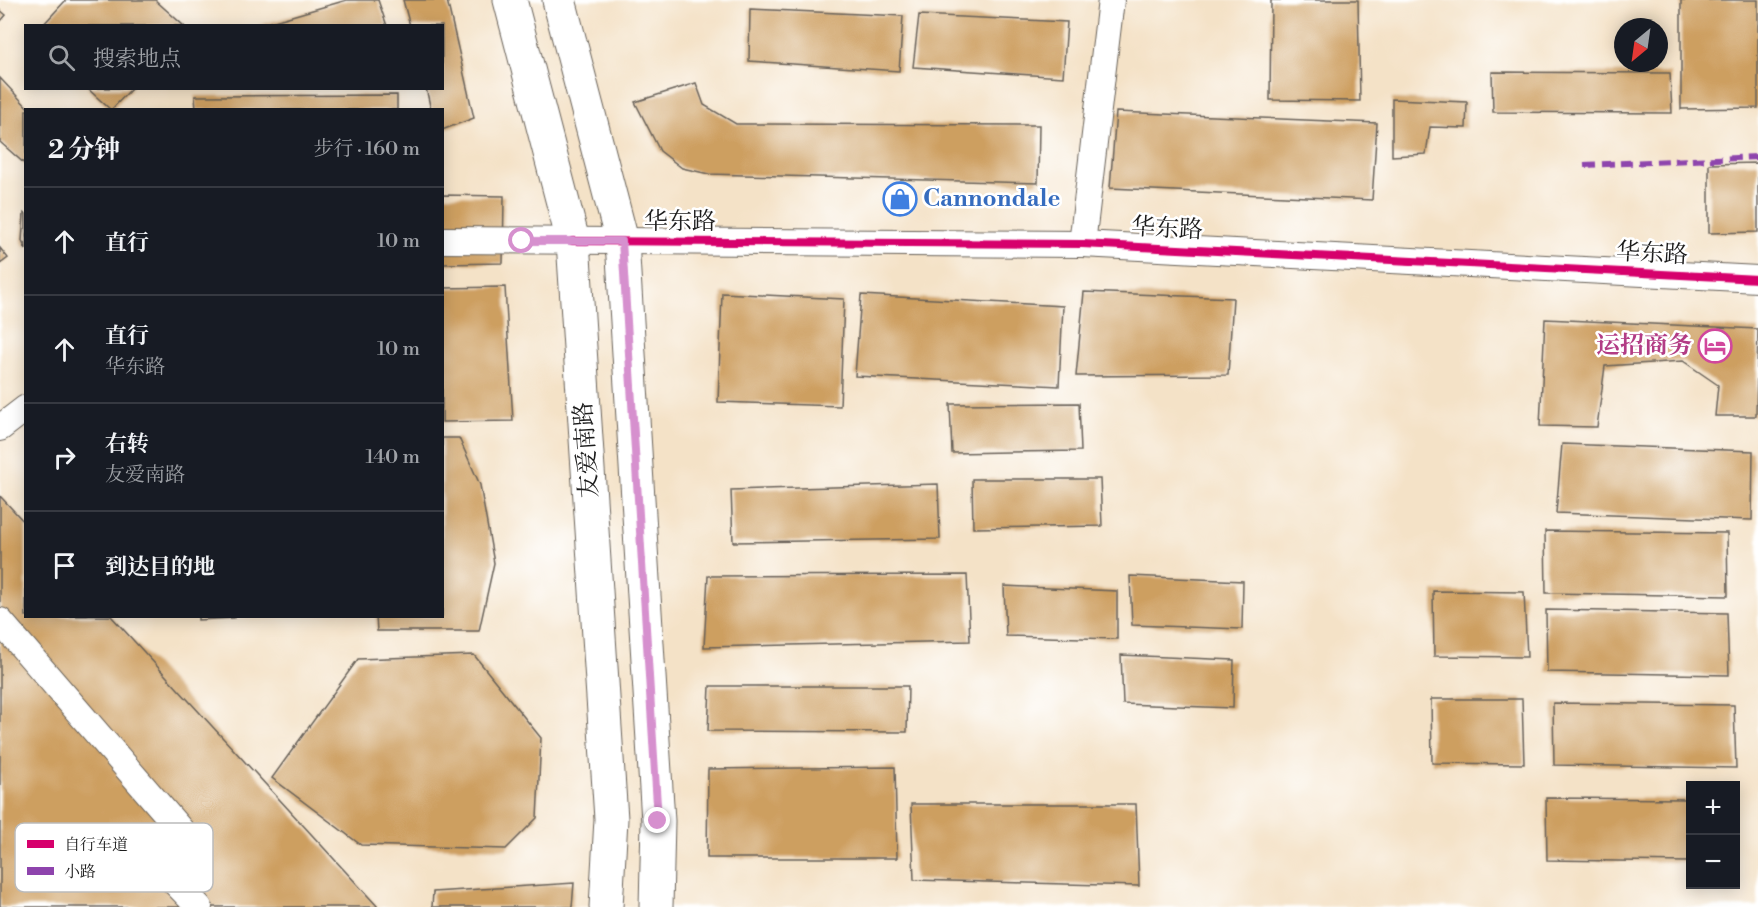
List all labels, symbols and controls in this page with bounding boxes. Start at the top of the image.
north arrow [1614,18,1668,72]
search box [24,24,444,90]
icon: search [45,41,78,74]
text: 搜索地点 [93,46,181,73]
text: 2 分钟 [48,134,120,166]
text: 步行 · 160 m [314,137,420,162]
shop icon: Cannondale [882,181,918,217]
place label: Cannondale [923,184,1060,214]
street label: 华东路 [644,207,716,237]
street label: 华东路 [1130,212,1204,246]
icon: ahead [48,225,81,258]
route start [508,227,534,253]
text: 10 m [377,229,420,254]
text: 直行 [105,230,149,257]
street label: 华东路 [1615,237,1689,271]
text: 直行 [105,323,149,350]
hotel icon: 运招商务 [1697,328,1733,364]
place label: 运招商务 [1596,331,1692,361]
icon: ahead [48,333,81,366]
text: 10 m [377,337,420,362]
text: 华东路 [105,355,165,380]
street label: 友爱南路 [569,401,605,499]
text: 右转 [105,431,149,458]
icon: right [48,441,81,474]
text: 140 m [365,445,420,470]
text: 友爱南路 [105,463,185,488]
icon: arrive [48,549,81,582]
text: 到达目的地 [105,554,215,581]
map controls [1686,781,1740,889]
button: + [1686,781,1740,835]
route end [644,807,670,833]
legend [15,823,213,892]
text: 自行车道 [64,835,128,855]
button: − [1686,835,1740,889]
text: 小路 [64,862,96,882]

